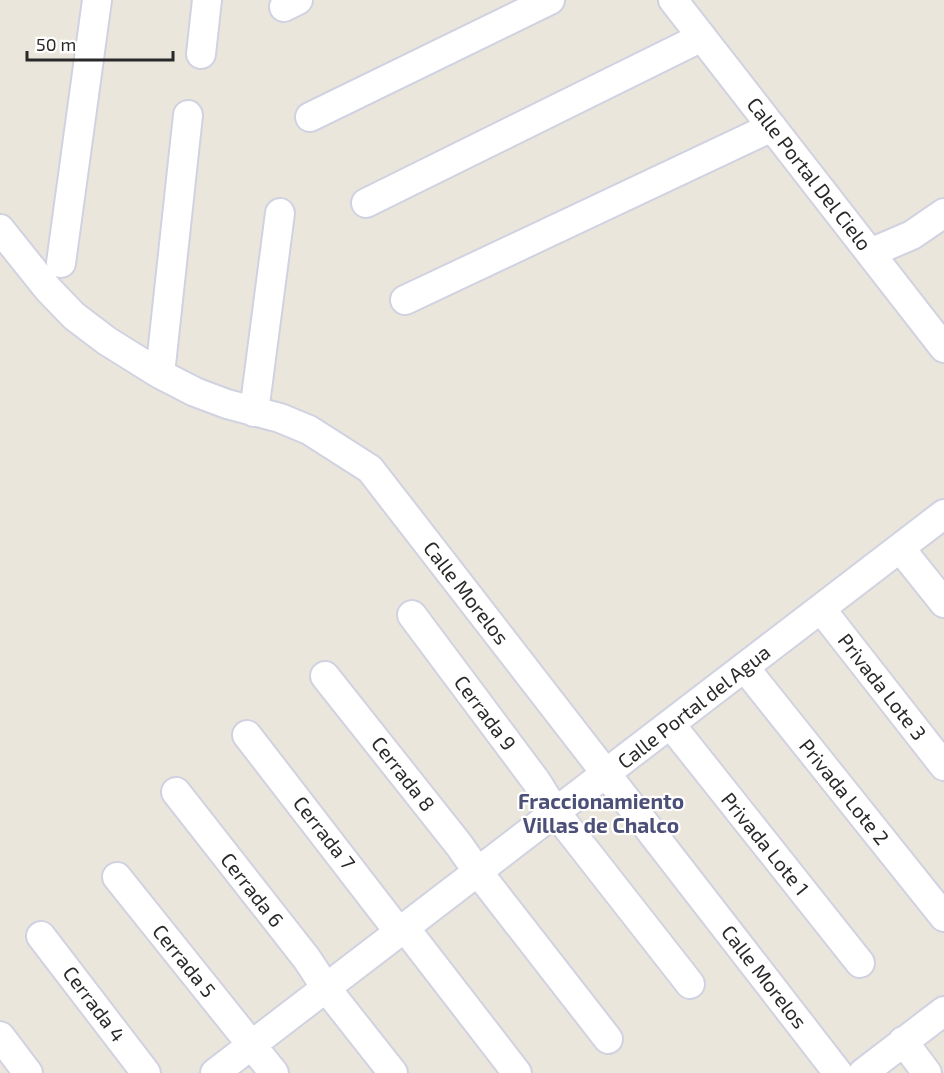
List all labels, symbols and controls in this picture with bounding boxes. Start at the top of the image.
scale bar [27,24,172,62]
text: 50 m [36,33,76,55]
street label: Calle Portal Del Cielo [743,92,877,255]
street label: Calle Morelos [419,536,515,649]
street label: Privada Lote 3 [834,628,932,744]
street label: Calle Portal del Agua [612,639,774,773]
street label: Cerrada 9 [450,670,522,755]
street label: Cerrada 8 [367,731,440,816]
street label: Privada Lote 2 [795,734,895,849]
street label: Privada Lote 1 [717,787,815,900]
district label: Fraccionamiento Villas de Chalco [518,788,684,837]
street label: Cerrada 7 [289,791,361,874]
street label: Cerrada 6 [216,848,289,931]
street label: Cerrada 5 [148,919,221,1002]
street label: Calle Morelos [717,920,813,1033]
street label: Cerrada 4 [59,961,131,1046]

